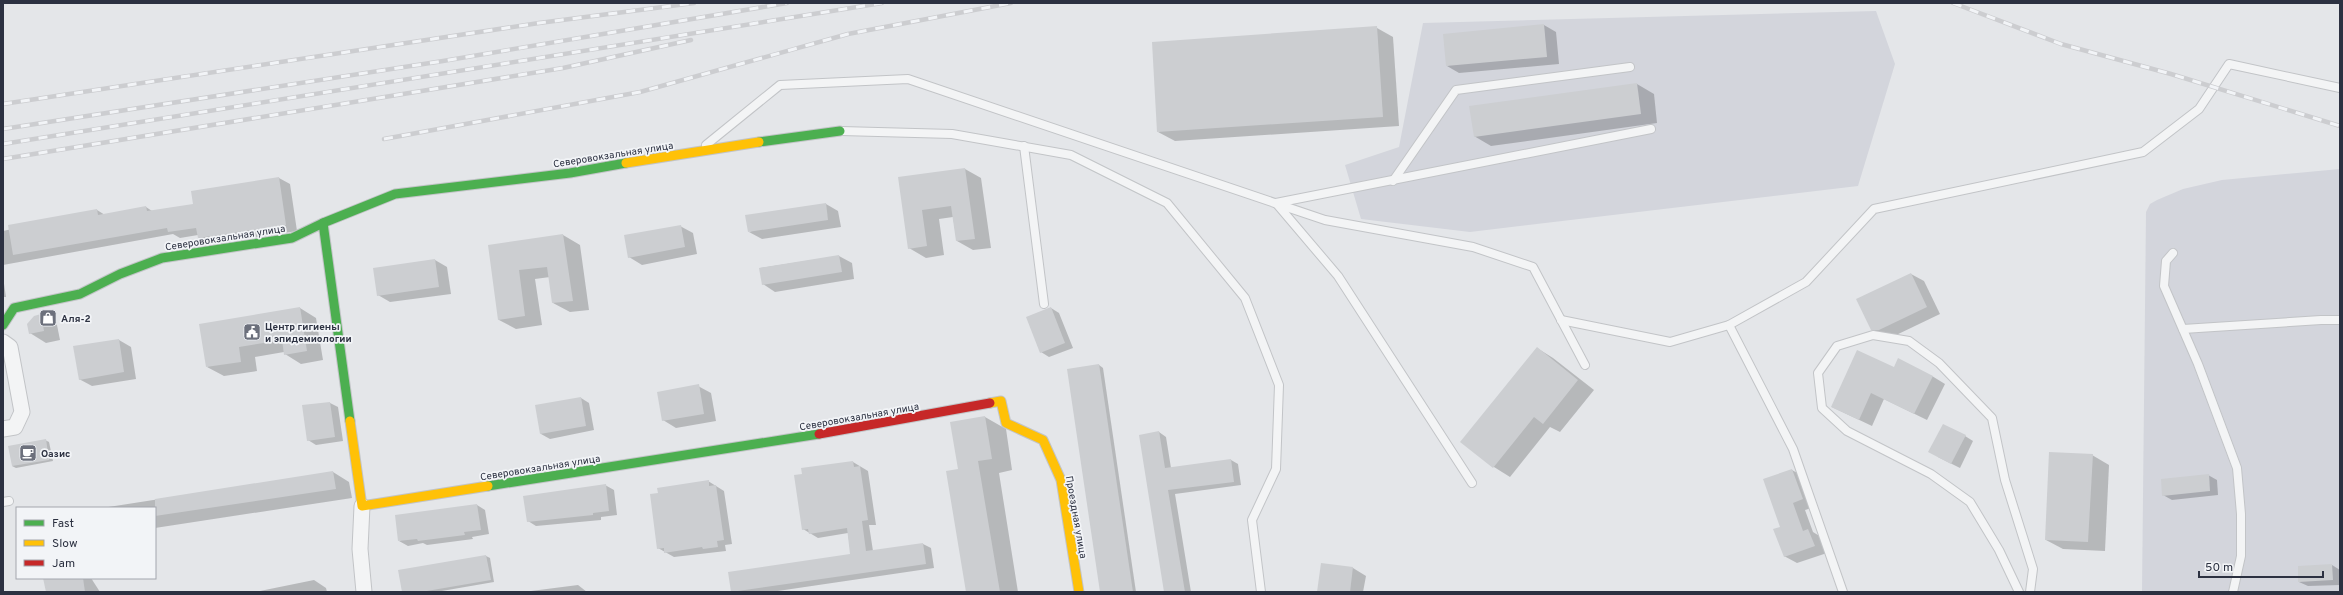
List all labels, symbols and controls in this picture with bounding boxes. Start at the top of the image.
street label: Северовокзальная улица [552,140,674,171]
street label: Северовокзальная улица [164,223,286,254]
shop icon: Аля-2 [38,308,58,328]
place label: Аля-2 [61,313,91,326]
place label: Центр гигиены и эпидемиологии [265,321,352,346]
public building icon: Центр гигиены и эпидемиологии [242,322,262,342]
street label: Северовокзальная улица [798,401,920,434]
cafe icon: Оазис [18,443,38,463]
place label: Оазис [41,448,71,461]
street label: Северовокзальная улица [479,453,601,484]
street label: Проездная улица [1062,475,1089,560]
legend [16,507,156,579]
text: Fast [52,516,74,532]
text: Slow [52,536,78,552]
scale bar [2199,553,2323,579]
text: Jam [52,556,75,572]
text: 50 m [2205,560,2233,576]

